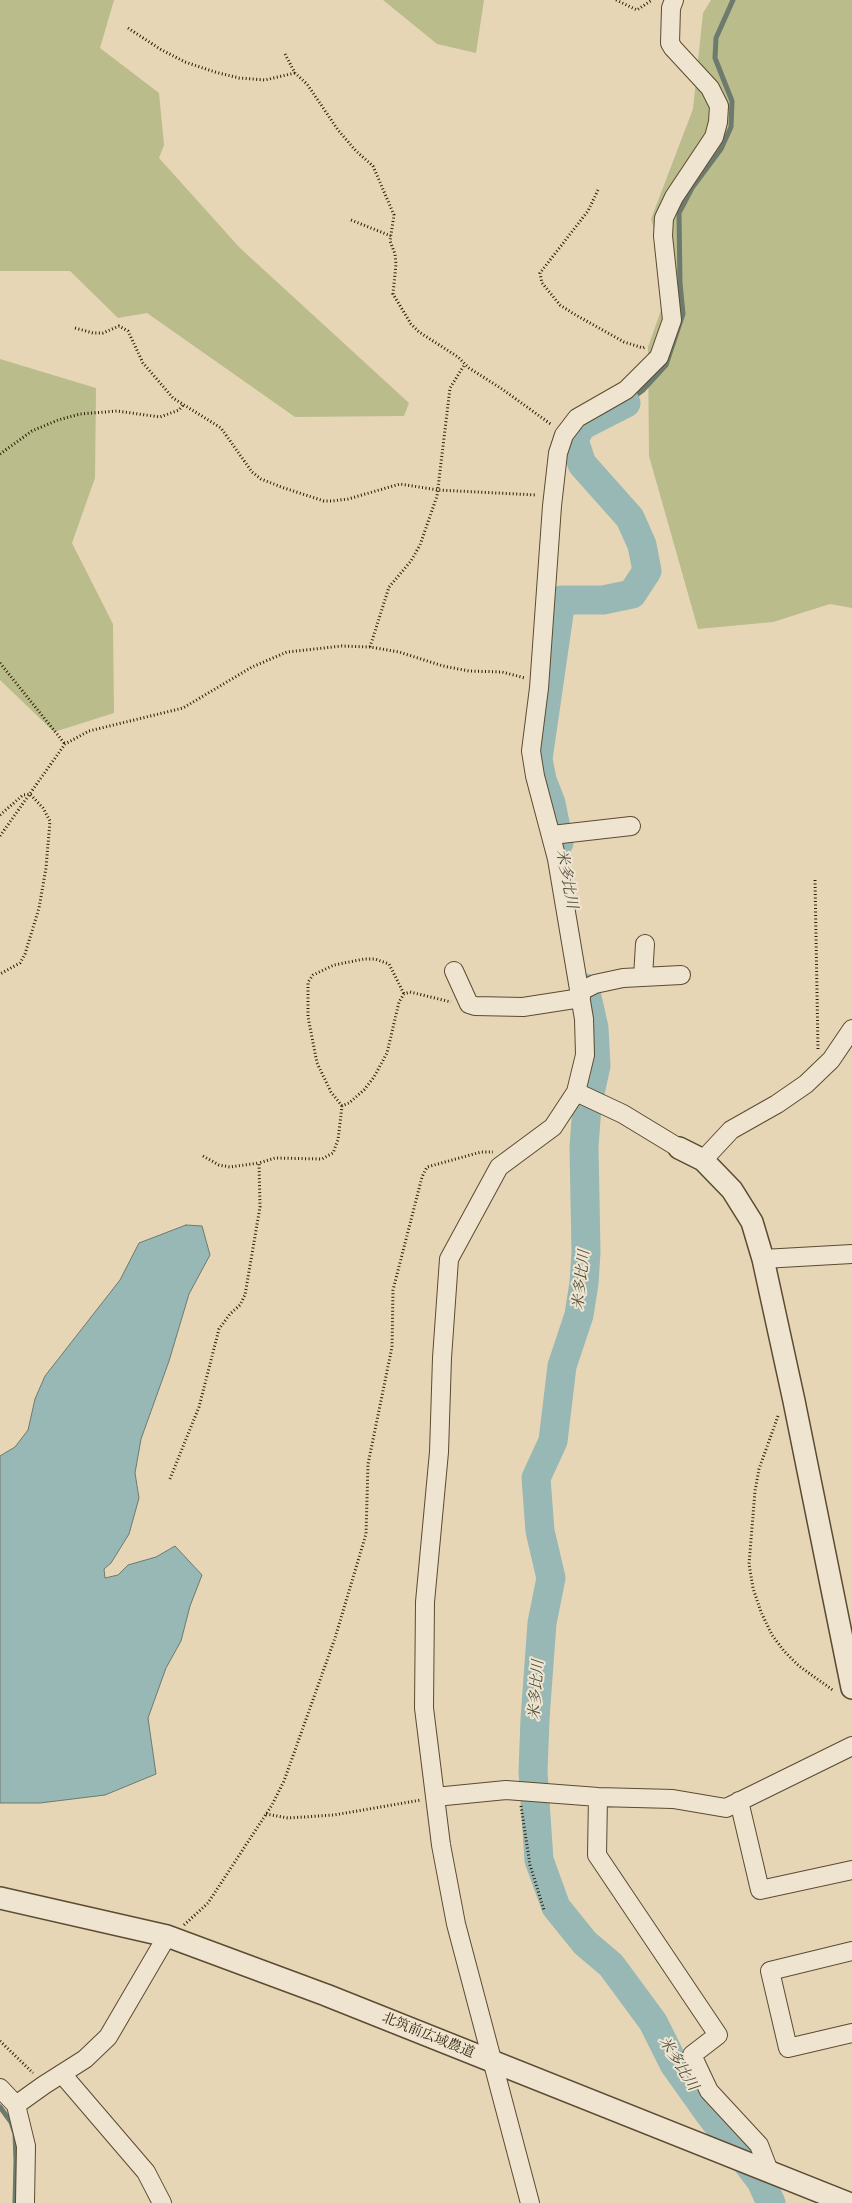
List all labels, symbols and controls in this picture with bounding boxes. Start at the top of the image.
water label: 米多比川 [551,848,581,910]
water label: 米多比川 [570,1249,594,1311]
water label: 米多比川 [526,1659,548,1721]
street label: 北筑前広域農道 [379,2010,477,2062]
water label: 米多比川 [654,2034,702,2094]

